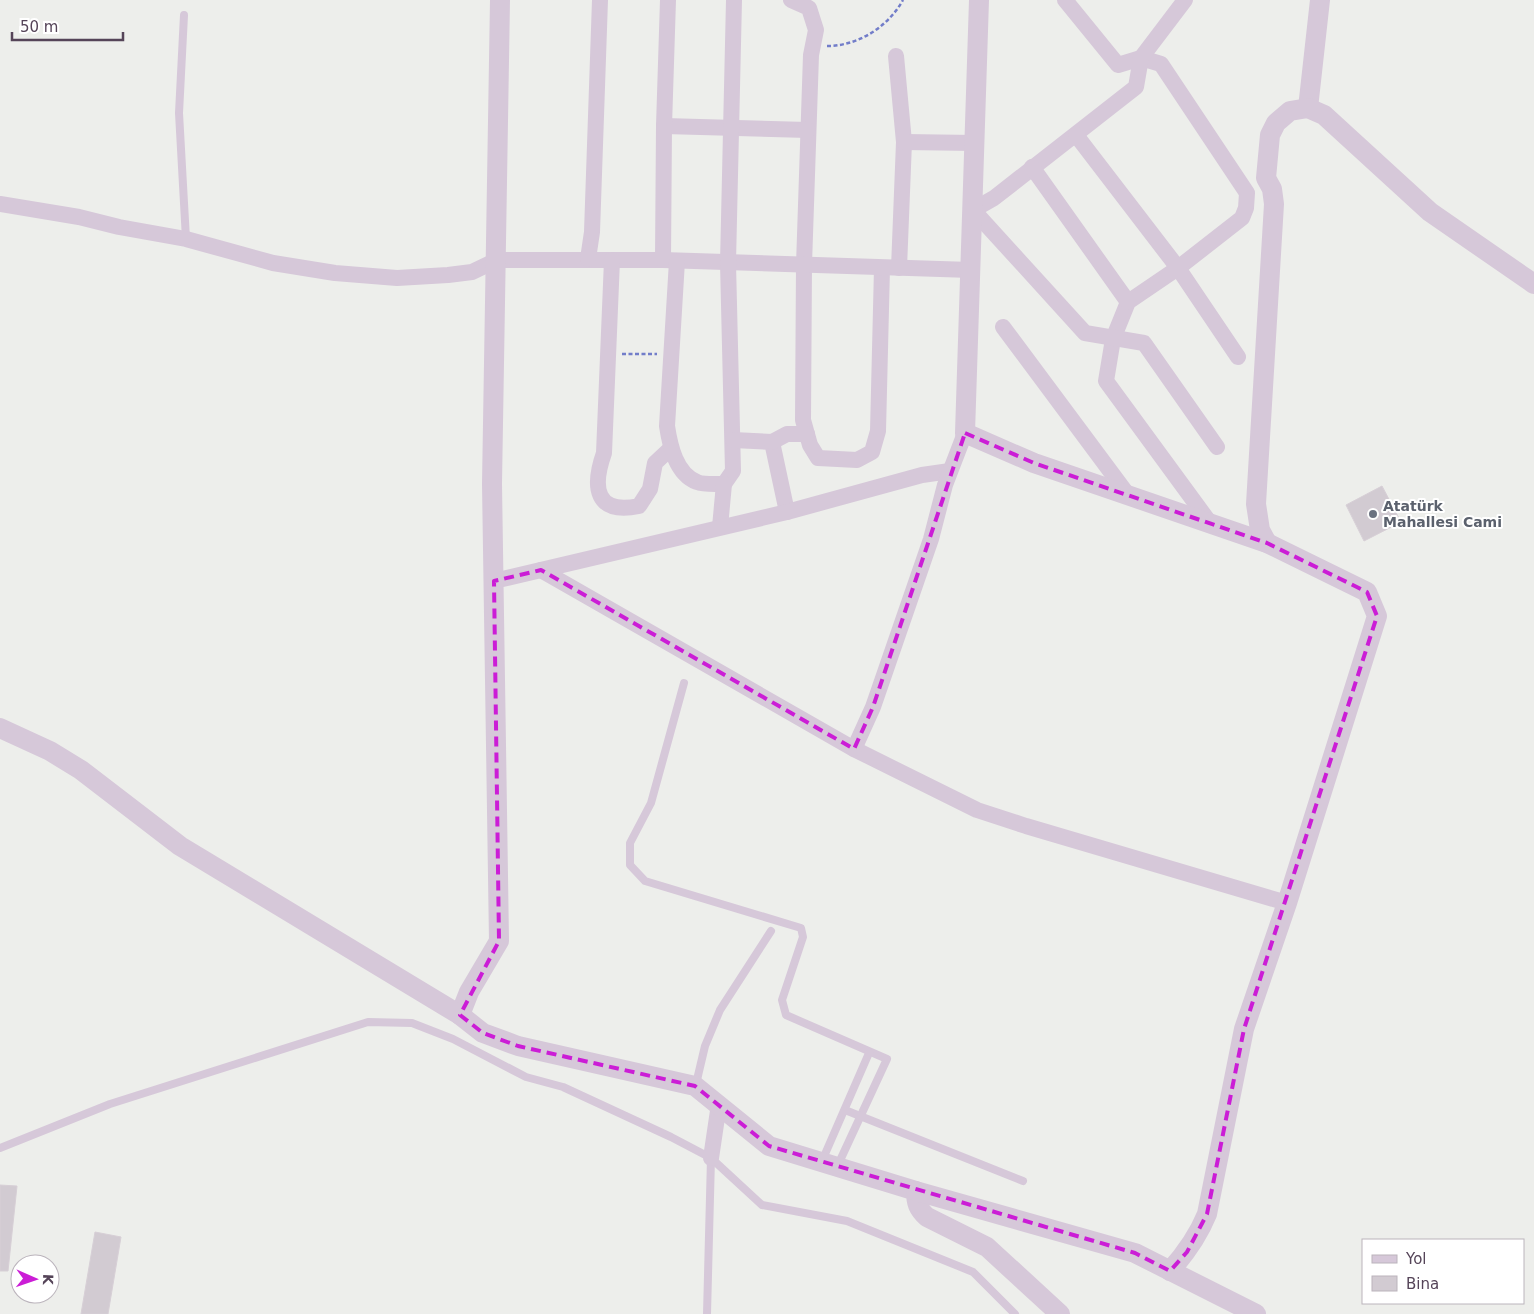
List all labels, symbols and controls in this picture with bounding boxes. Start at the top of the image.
scale bar [12,10,124,42]
text: 50 m [20,18,58,36]
place label: Atatürk Mahallesi Cami [1383,498,1502,530]
marker: Atatürk Mahallesi Cami [1367,508,1379,520]
legend [1362,1239,1524,1304]
text: Yol [1405,1250,1427,1268]
north arrow [10,1254,60,1304]
text: K [40,1274,56,1286]
text: Bina [1406,1275,1439,1293]

